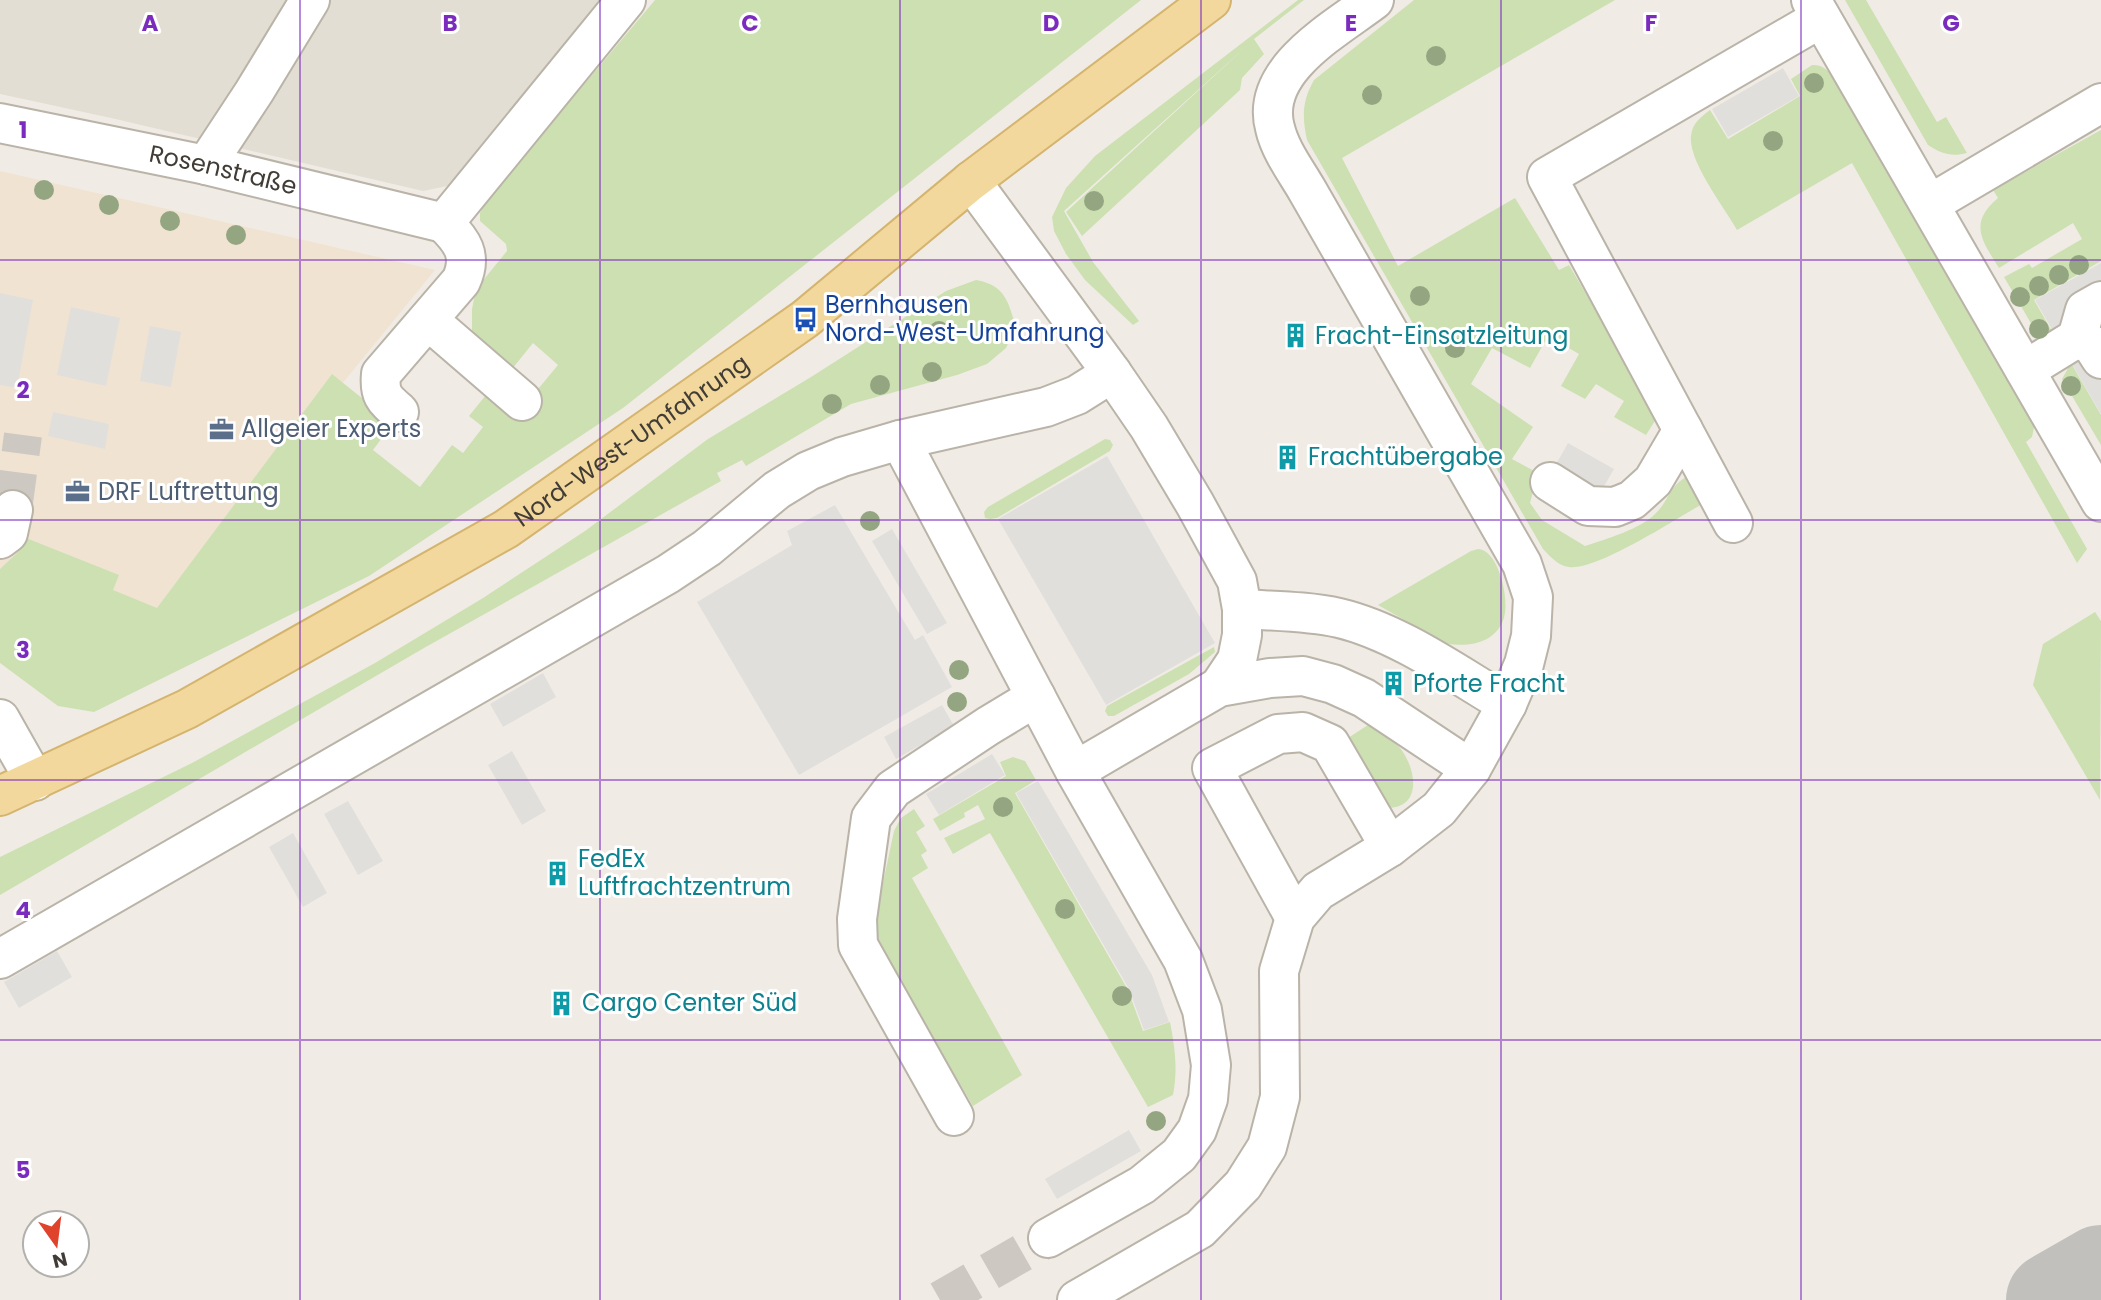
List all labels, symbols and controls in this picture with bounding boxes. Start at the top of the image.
text: A [142,7,159,39]
text: B [442,7,458,39]
text: C [741,7,759,39]
text: D [1043,7,1059,39]
text: E [1345,7,1357,39]
text: F [1645,7,1657,39]
text: G [1942,7,1960,39]
text: 1 [19,114,27,146]
street label: Rosenstraße [146,137,300,203]
place label: Bernhausen Nord-West-Umfahrung [825,288,1105,349]
bus stop icon: Bernhausen Nord-West-Umfahrung [791,305,819,333]
place label: Fracht-Einsatzleitung [1315,319,1569,352]
building icon: Fracht-Einsatzleitung [1281,322,1309,350]
street label: Nord-West-Umfahrung [507,346,755,534]
text: 2 [16,374,30,406]
place label: Allgeier Experts [241,412,421,445]
office icon: Allgeier Experts [207,415,235,443]
place label: Frachtübergabe [1308,440,1503,473]
building icon: Frachtübergabe [1274,443,1302,471]
place label: DRF Luftrettung [98,475,279,508]
office icon: DRF Luftrettung [64,478,92,506]
text: 3 [16,634,30,666]
place label: Pforte Fracht [1413,667,1565,700]
building icon: Pforte Fracht [1379,670,1407,698]
place label: FedEx Luftfrachtzentrum [578,842,791,903]
building icon: FedEx Luftfrachtzentrum [544,859,572,887]
text: 4 [15,894,31,926]
place label: Cargo Center Süd [582,986,797,1019]
building icon: Cargo Center Süd [548,989,576,1017]
text: 5 [16,1154,30,1186]
north arrow [21,1209,91,1279]
text: N [50,1245,70,1275]

